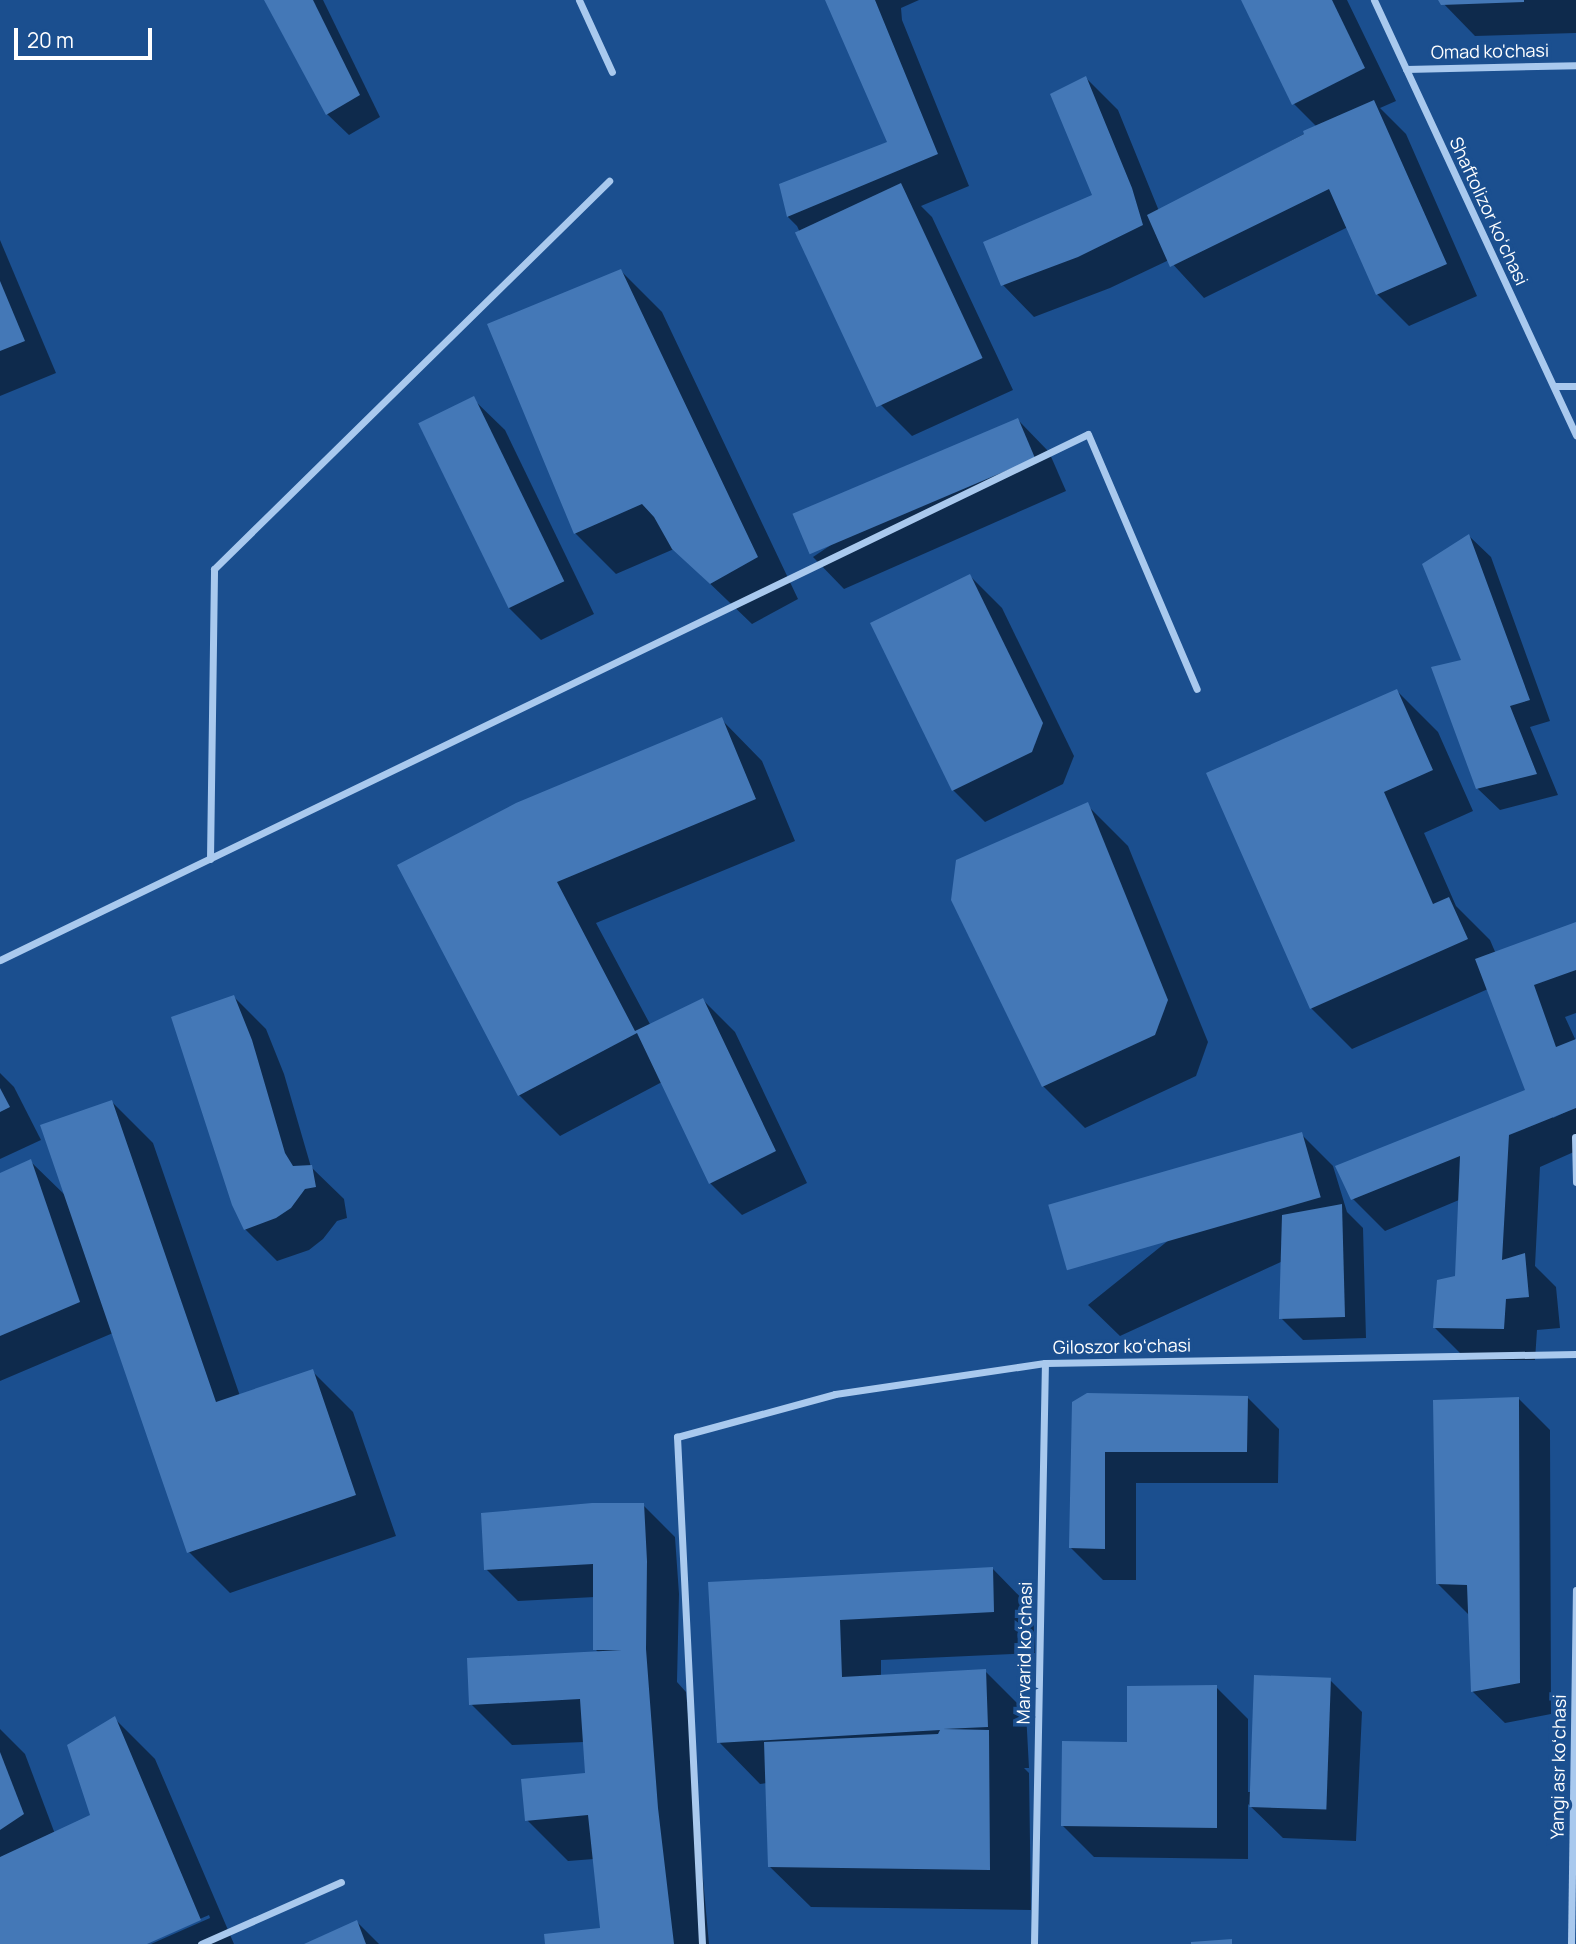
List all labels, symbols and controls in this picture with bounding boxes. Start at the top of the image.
scale bar [18,14,156,58]
text: 20 m [27,26,74,54]
street label: Omad ko'chasi [1431,39,1549,63]
street label: Shaftolizor koʻchasi [1445,133,1533,289]
street label: Giloszor koʻchasi [1053,1334,1191,1358]
street label: Marvarid koʻchasi [1012,1581,1036,1725]
street label: Yangi asr koʻchasi [1546,1694,1570,1840]

